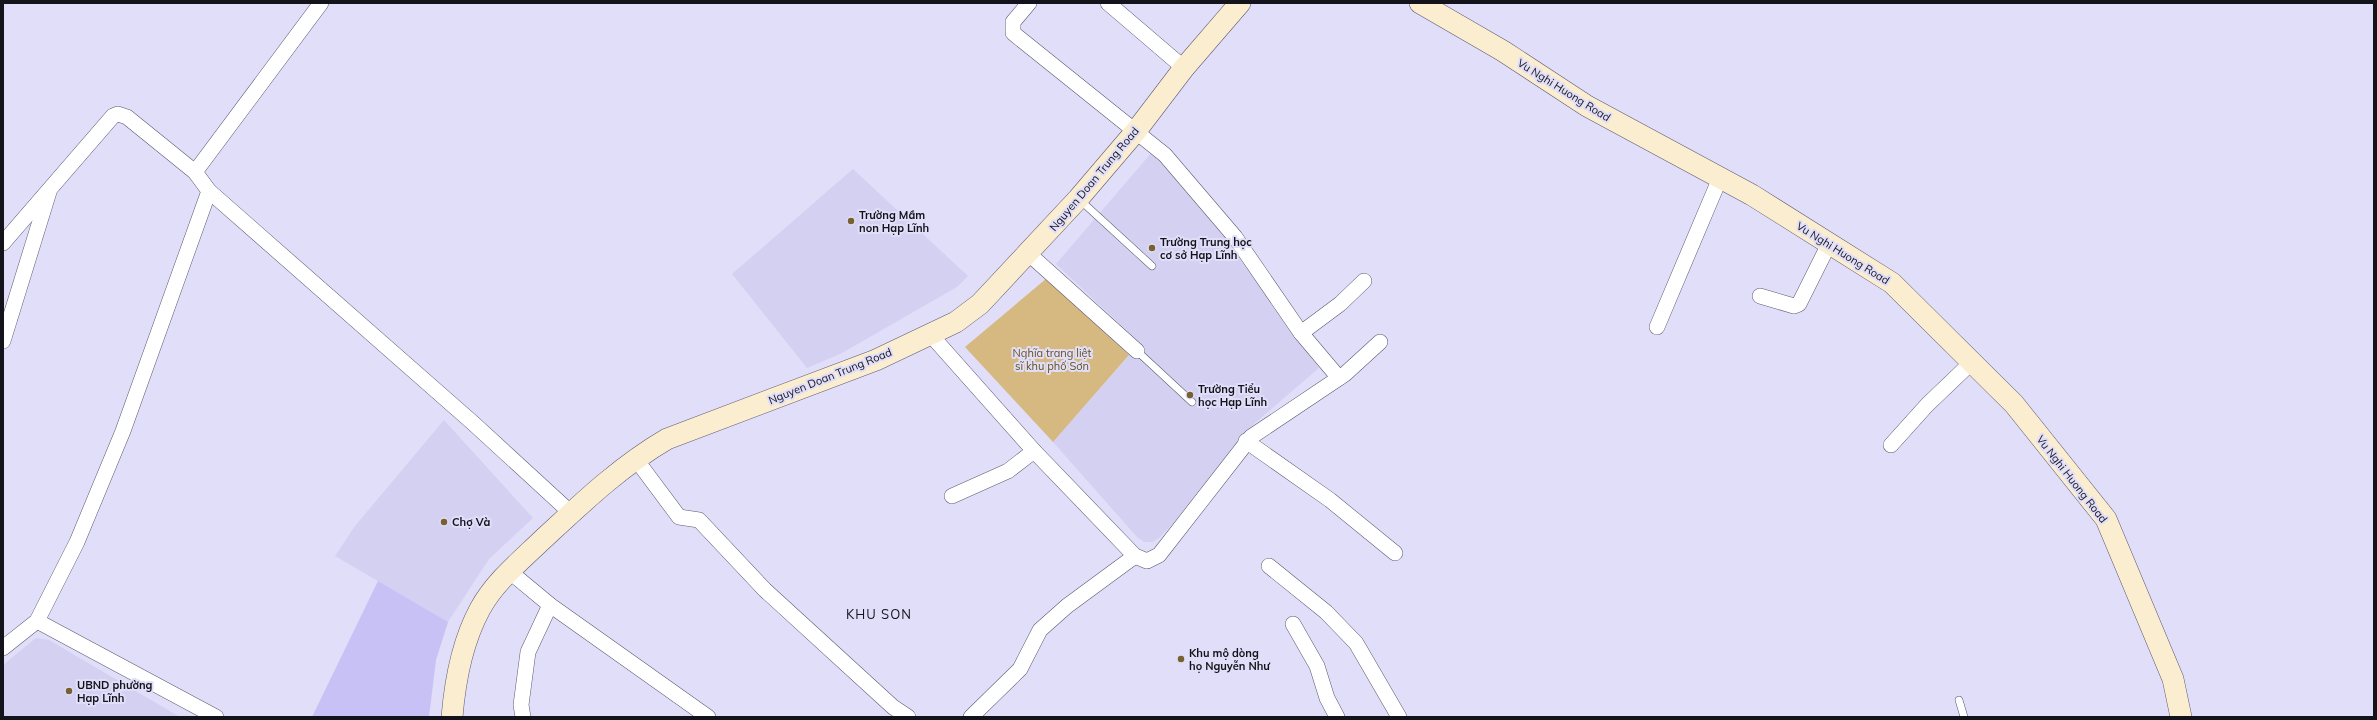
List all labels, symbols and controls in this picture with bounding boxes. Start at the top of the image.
street label: Vu Nghi Huong Road [1515,56,1613,124]
street label: Nguyen Doan Trung Road [1046,124,1142,234]
place label: Trường Mầm non Hạp Lĩnh [859,208,929,235]
marker: Trường Mầm non Hạp Lĩnh [846,216,856,226]
street label: Vu Nghi Huong Road [1794,219,1892,287]
place label: Trường Trung học cơ sở Hạp Lĩnh [1160,235,1252,262]
marker: Trường Trung học cơ sở Hạp Lĩnh [1147,243,1157,253]
street label: Nguyen Doan Trung Road [766,345,894,407]
park label: Nghĩa trang liệt sĩ khu phố Sơn [1013,346,1092,373]
place label: Trường Tiểu học Hạp Lĩnh [1198,382,1267,409]
marker: Trường Tiểu học Hạp Lĩnh [1185,390,1195,400]
street label: Vu Nghi Huong Road [2034,432,2110,526]
place label: Chợ Và [452,515,491,529]
marker: Chợ Và [439,517,449,527]
district label: KHU SON [846,606,912,622]
place label: Khu mộ dòng họ Nguyễn Như [1189,646,1271,673]
marker: Khu mộ dòng họ Nguyễn Như [1176,654,1186,664]
place label: UBND phường Hạp Lĩnh [77,678,153,705]
marker: UBND phường Hạp Lĩnh [64,686,74,696]

